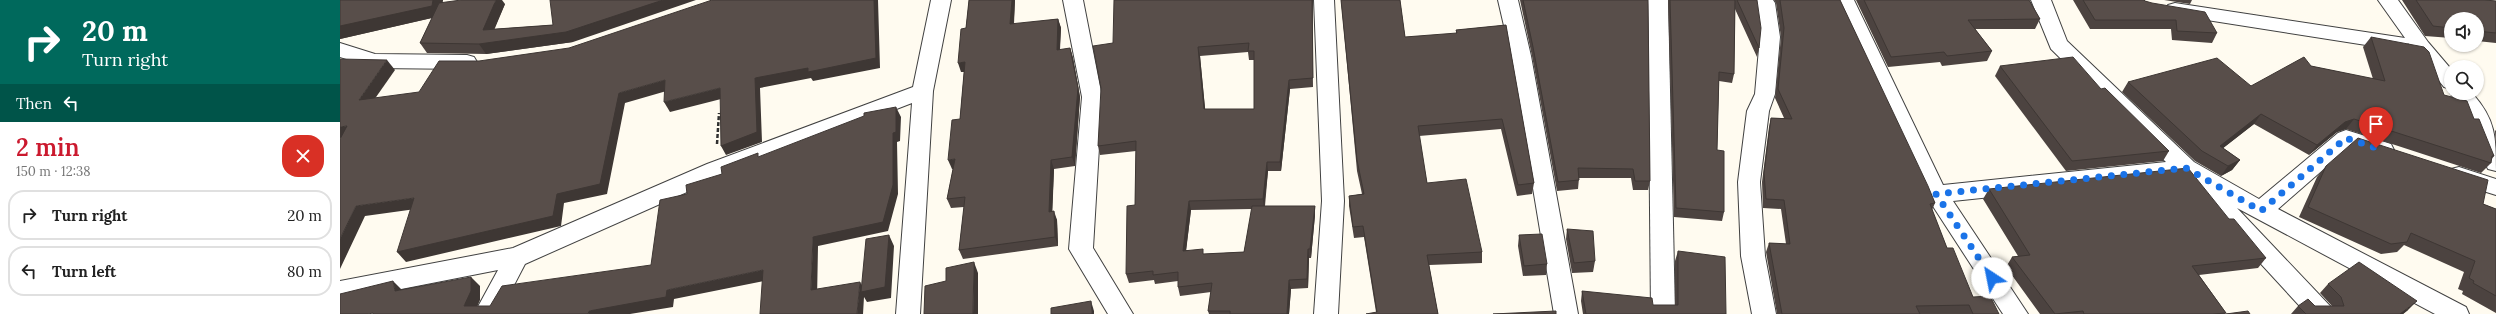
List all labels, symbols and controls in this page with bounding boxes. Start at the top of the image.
map controls [2444,12,2484,100]
button: sound [2444,12,2484,52]
text: 20 m [82,13,148,49]
icon: right [16,16,68,68]
text: Turn right [82,48,168,71]
button: search [2444,60,2484,100]
icon: left [60,92,82,114]
text: Then [16,94,52,113]
pin [2359,107,2393,148]
icon: arrive [2365,113,2387,135]
text: 2 min [16,132,80,163]
button: close [282,135,324,177]
text: 150 m · 12:38 [16,163,91,180]
icon: right [18,204,40,226]
text: Turn right [52,206,128,225]
text: 20 m [287,206,322,225]
position arrow [1971,257,2013,299]
icon: left [18,260,40,282]
text: Turn left [52,262,116,281]
text: 80 m [287,262,322,281]

